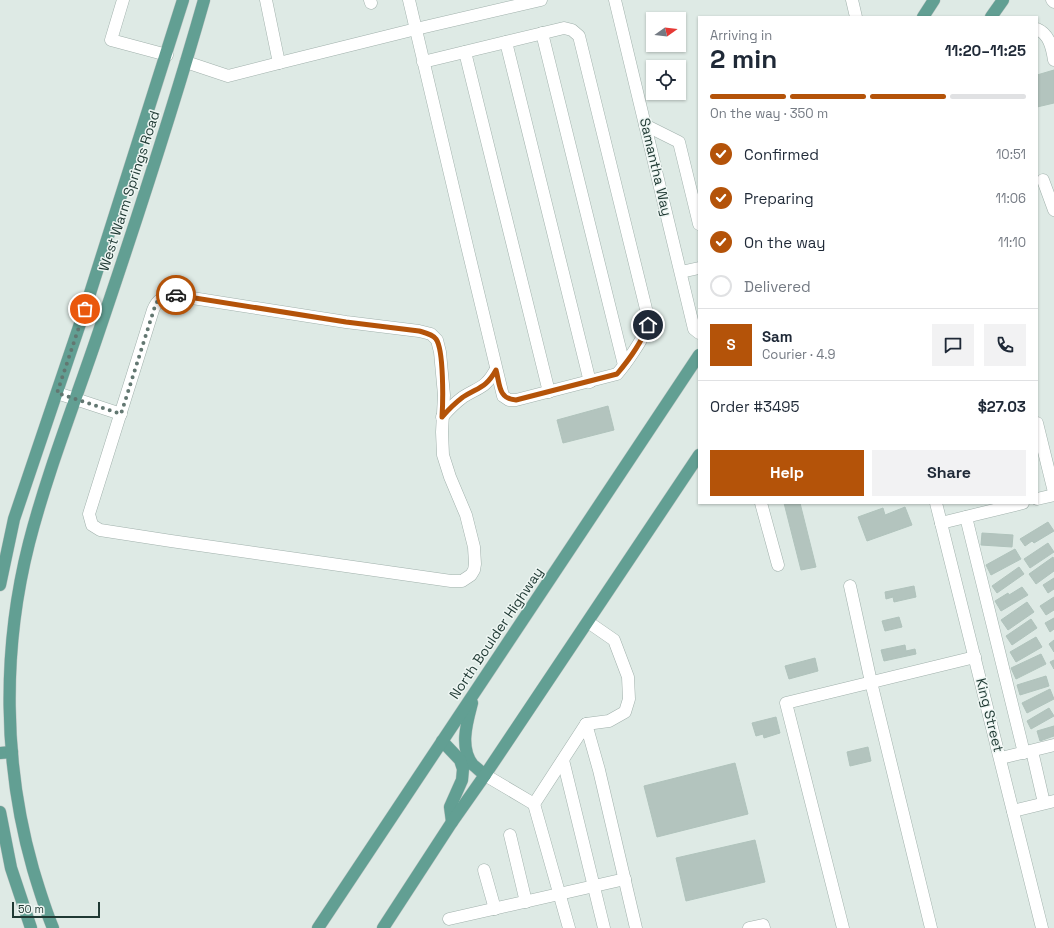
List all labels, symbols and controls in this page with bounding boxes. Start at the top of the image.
north arrow [646,12,686,52]
map controls [646,12,686,100]
text: Arriving in [710,27,772,44]
text: 11:20–11:25 [945,41,1026,60]
text: 2 min [710,42,777,76]
button: locate [646,60,686,100]
text: On the way · 350 m [710,105,828,122]
street label: West Warm Springs Road [95,108,163,274]
street label: Samantha Way [636,116,676,218]
icon: check [710,143,732,165]
text: Confirmed [744,145,819,164]
text: 10:51 [996,146,1026,163]
icon: check [710,187,732,209]
text: Preparing [744,189,814,208]
text: 11:06 [996,190,1026,207]
icon: check [710,231,732,253]
text: On the way [744,233,825,252]
text: 11:10 [998,234,1026,251]
courier [156,275,196,315]
text: Delivered [744,277,811,296]
icon: car [165,284,187,306]
pin [68,292,102,326]
icon: bag [74,298,96,320]
pin [631,308,665,342]
icon: home [637,314,659,336]
button: chat [932,324,974,366]
button: phone [984,324,1026,366]
text: Sam [762,327,793,346]
text: S [726,335,736,354]
text: Courier · 4.9 [762,346,836,363]
text: Order #3495 [710,397,800,416]
text: $27.03 [978,397,1026,416]
button: Help [710,450,864,496]
button: Share [872,450,1026,496]
street label: North Boulder Highway [445,563,547,703]
street label: King Street [972,676,1008,754]
scale bar [12,900,100,919]
text: 50 m [18,902,44,916]

